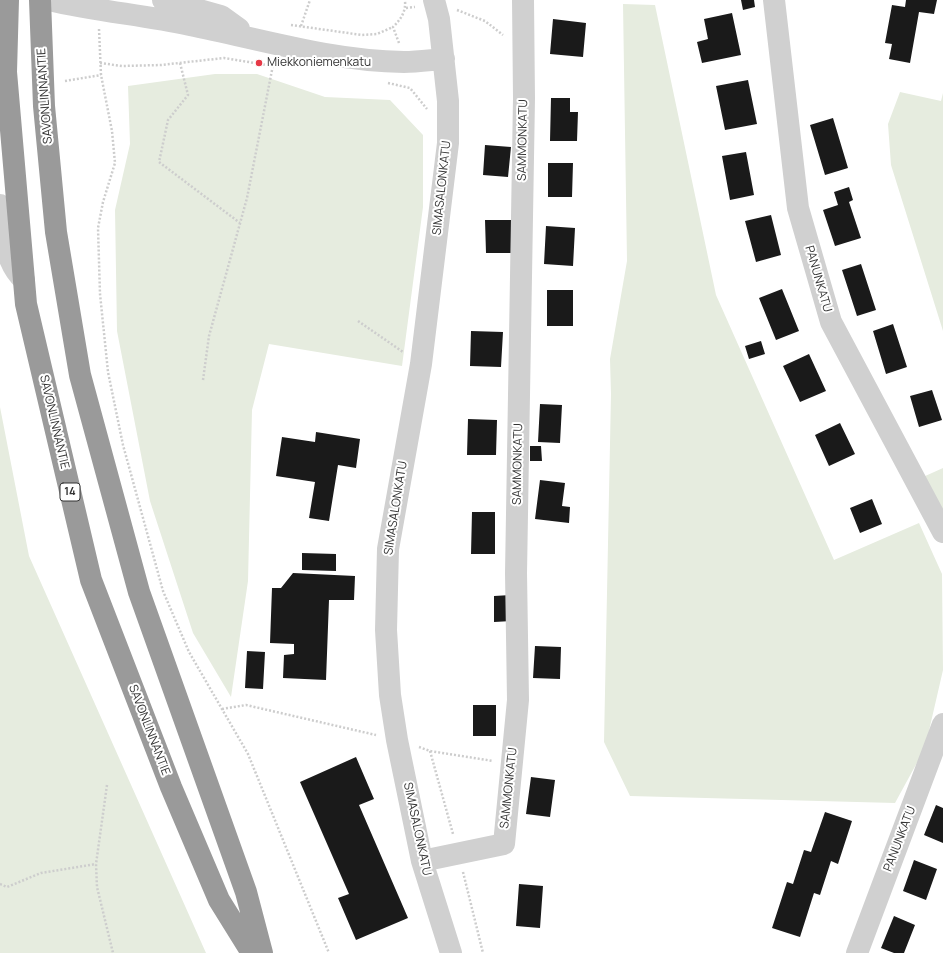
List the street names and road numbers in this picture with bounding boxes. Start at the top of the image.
street label: SAVONLINNANTIE [34,48,56,144]
street label: SAMMONKATU [515,99,531,181]
street label: SIMASALONKATU [430,140,454,236]
street label: PANUNKATU [802,244,834,314]
street label: SAVONLINNANTIE [36,374,72,470]
street label: SAMMONKATU [510,423,526,505]
street label: SIMASALONKATU [381,460,411,556]
road number: 14 [60,483,80,501]
street label: SAVONLINNANTIE [125,683,173,777]
street label: SAMMONKATU [498,747,520,829]
street label: SIMASALONKATU [400,781,434,877]
street label: PANUNKATU [881,804,919,874]

